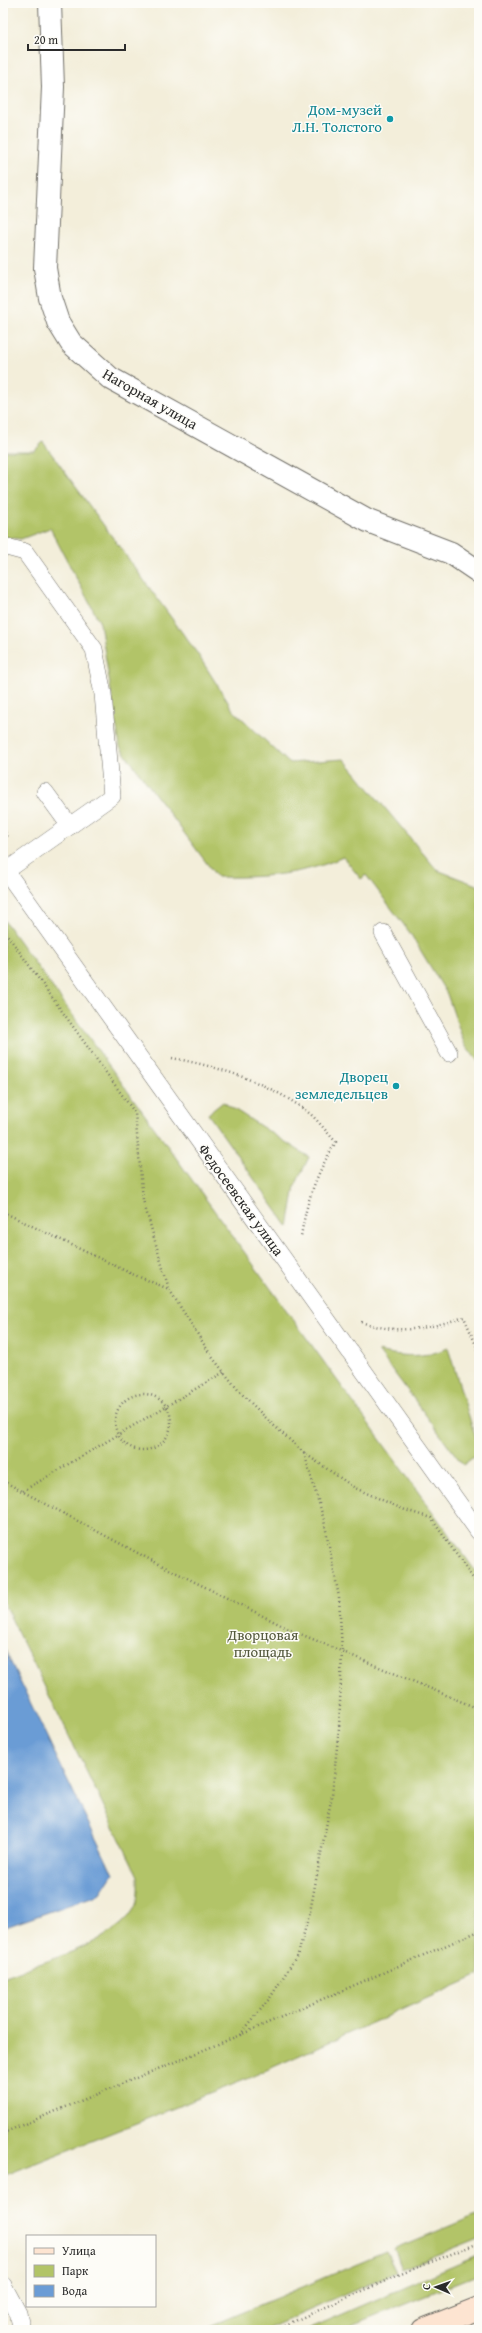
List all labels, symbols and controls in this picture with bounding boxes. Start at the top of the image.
scale bar [28,26,125,52]
text: 20 m [34,31,58,48]
place label: Дом-музей Л.Н. Толстого [292,99,382,137]
marker: Дом-музей Л.Н. Толстого [385,114,395,124]
street label: Нагорная улица [99,363,202,435]
place label: Дворец земледельцев [295,1066,388,1104]
marker: Дворец земледельцев [391,1081,401,1091]
street label: Федосеевская улица [194,1139,290,1261]
park label: Дворцовая площадь [227,1624,299,1662]
legend [26,2235,156,2307]
text: Улица [62,2242,96,2259]
text: Парк [62,2262,89,2279]
north arrow [416,2267,456,2307]
text: Вода [62,2282,87,2299]
text: С [418,2283,434,2290]

